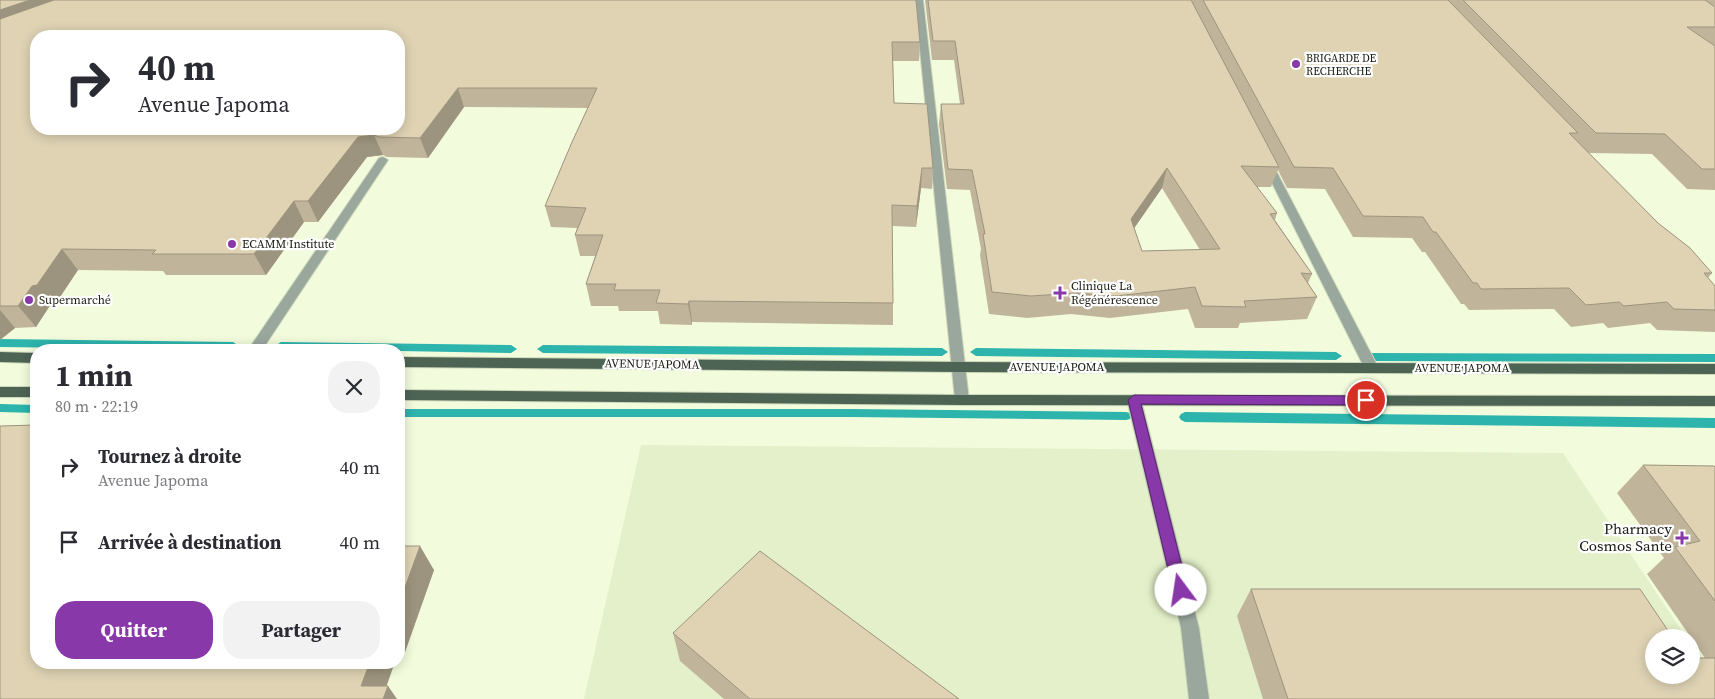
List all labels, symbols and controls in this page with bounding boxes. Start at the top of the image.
text: 40 m [138,44,215,92]
icon: right [55,50,120,115]
place label: BRIGARDE DE RECHERCHE [1306,51,1377,79]
marker: BRIGARDE DE RECHERCHE [1290,58,1302,70]
text: Avenue Japoma [138,89,290,119]
place label: ECAMM Institute [242,236,334,252]
marker: ECAMM Institute [226,238,238,250]
place label: Clinique La Régénérescence [1071,278,1158,308]
marker: Clinique La Régénérescence [1053,286,1067,300]
place label: Supermarché [39,292,111,308]
marker: Supermarché [23,294,35,306]
text: 1 min [55,355,133,396]
street label: AVENUE JAPOMA [604,355,700,373]
street label: AVENUE JAPOMA [1009,359,1105,375]
street label: AVENUE JAPOMA [1414,360,1510,376]
button: close [328,361,380,413]
pin [1345,379,1387,421]
icon: arrive [1352,386,1380,414]
text: 80 m · 22:19 [55,395,138,417]
text: Tournez à droite [98,443,241,469]
icon: right [55,453,83,481]
text: 40 m [339,454,380,480]
text: Avenue Japoma [98,469,208,491]
place label: Pharmacy Cosmos Sante [1579,518,1672,556]
icon: arrive [55,528,83,556]
text: Arrivée à destination [98,529,281,555]
text: 40 m [339,529,380,555]
marker: Pharmacy Cosmos Sante [1676,532,1688,544]
position arrow [1154,563,1206,615]
button: Quitter [55,601,213,659]
button: Partager [223,601,380,659]
map controls [1645,629,1700,684]
button: layers [1645,629,1700,684]

